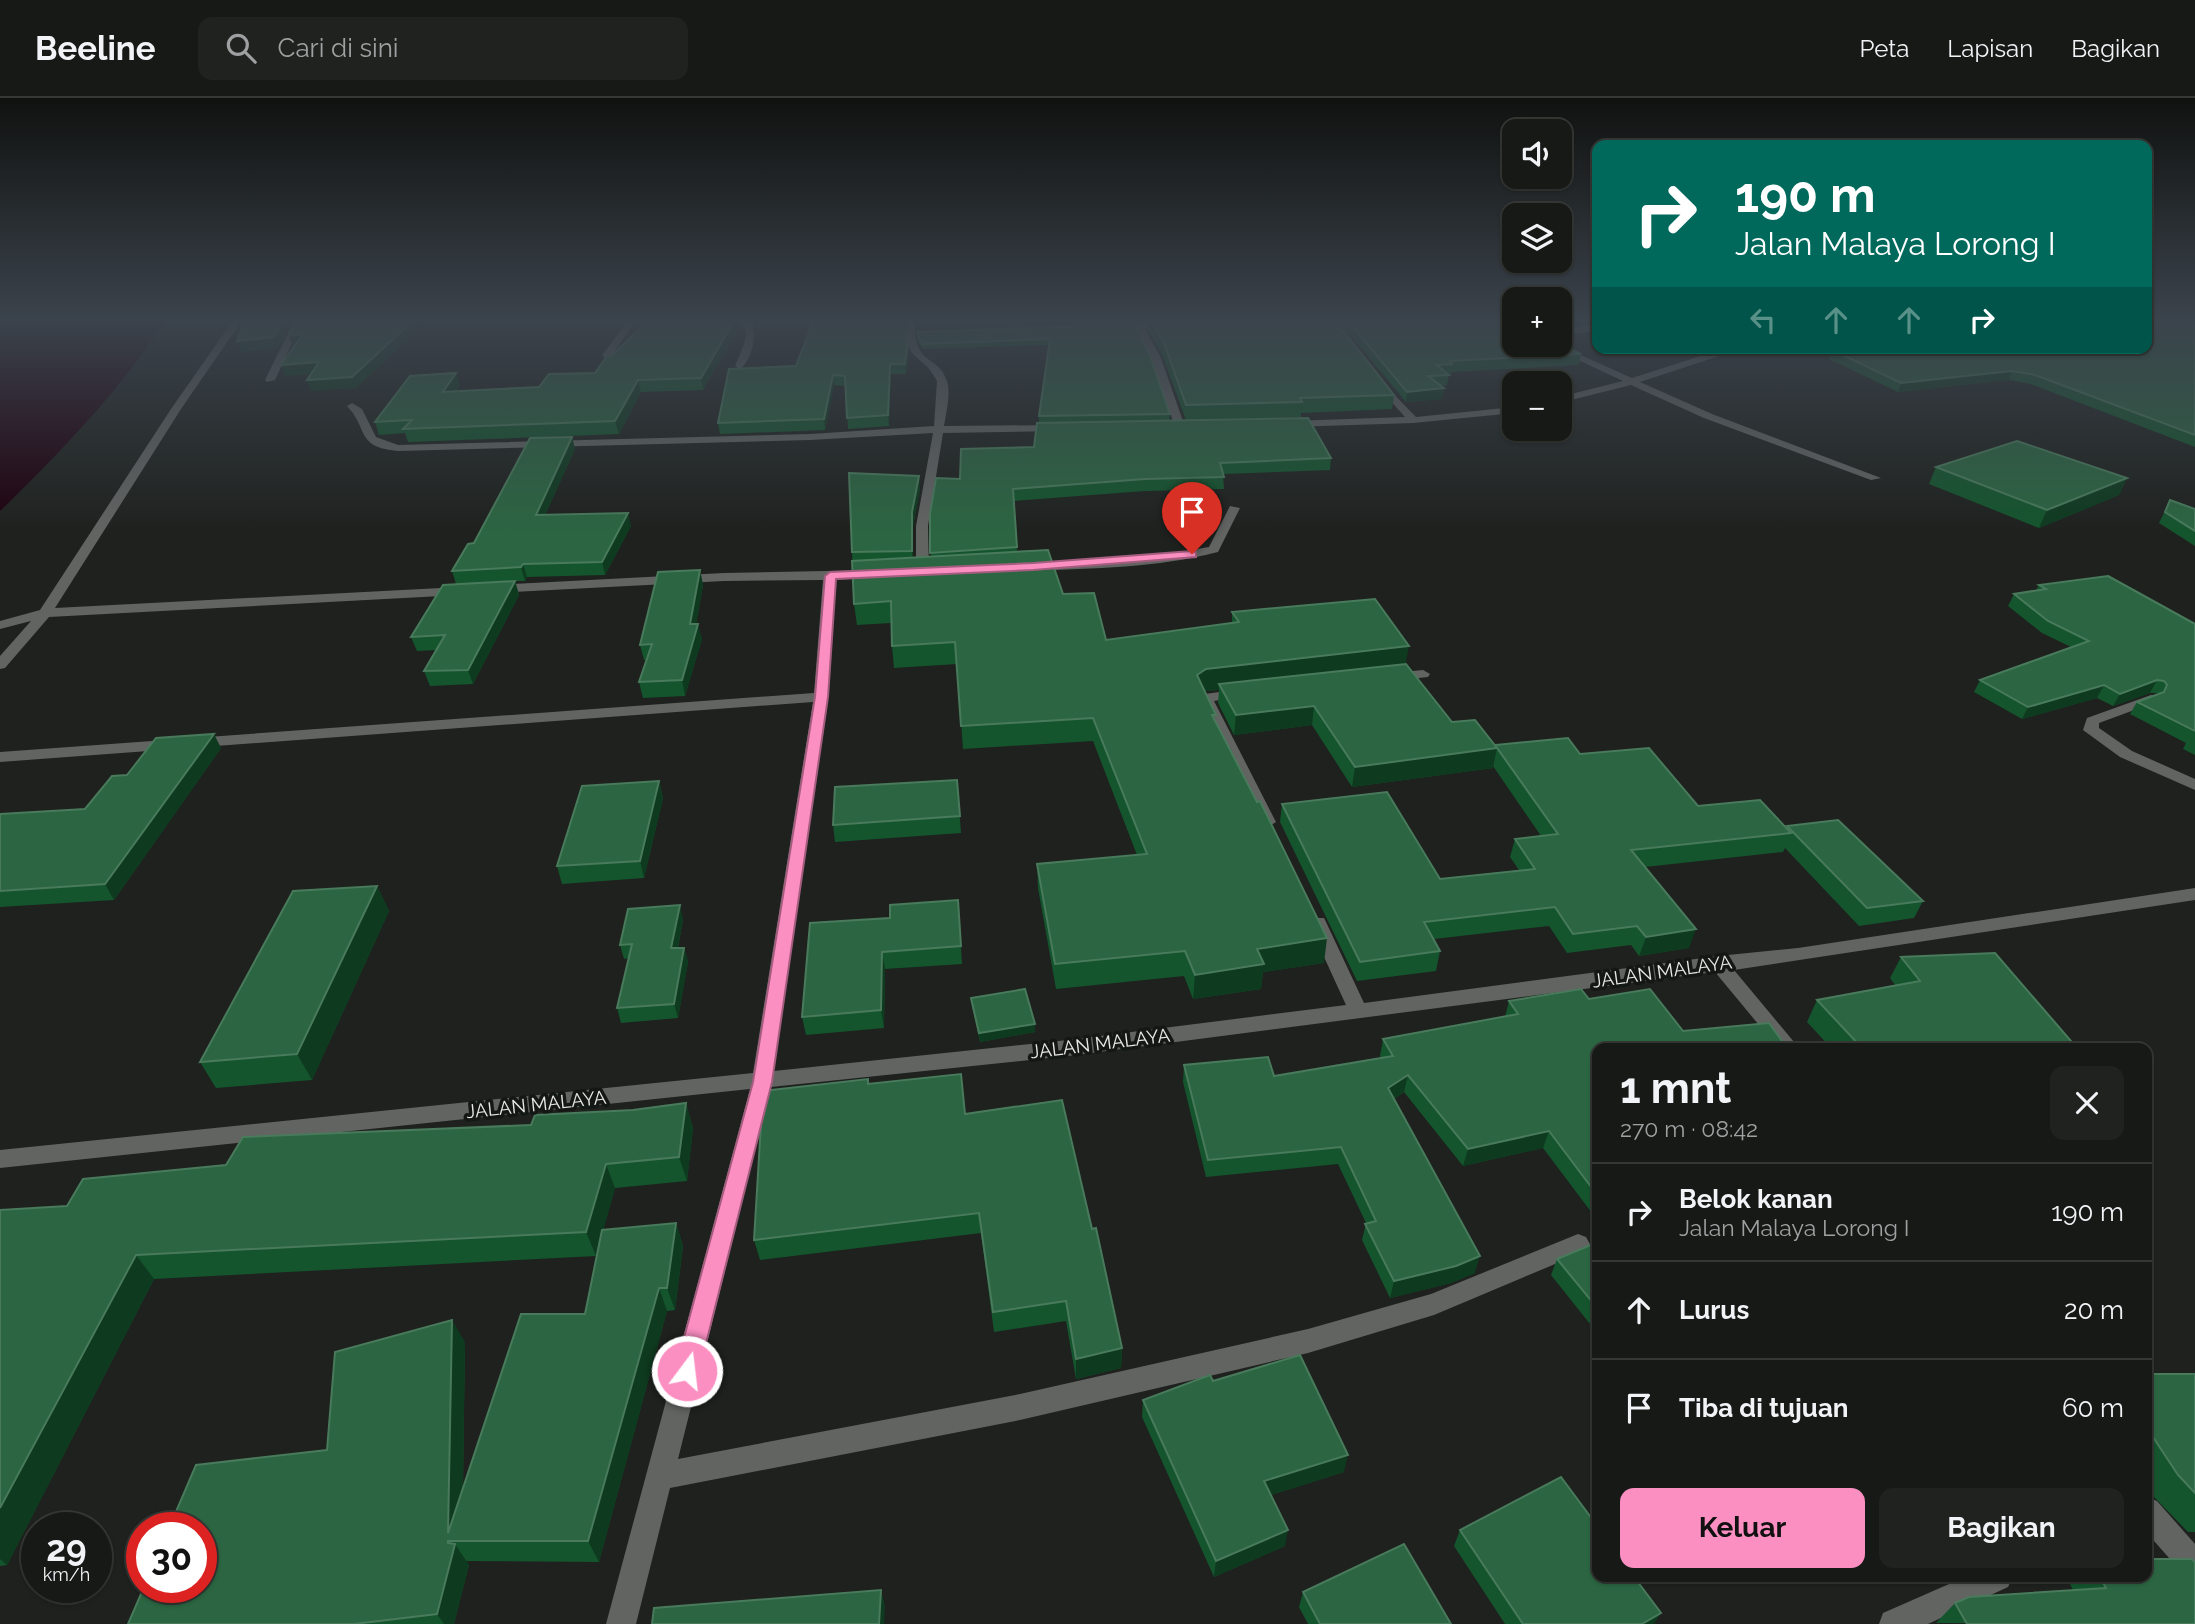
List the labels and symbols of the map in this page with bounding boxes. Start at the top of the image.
pin [1162,482,1222,554]
street label: JALAN MALAYA [1591,950,1733,992]
street label: JALAN MALAYA [1029,1023,1171,1062]
street label: JALAN MALAYA [465,1086,607,1122]
position arrow [650,1334,724,1408]
speed limit sign: 30 [126,1512,217,1603]

